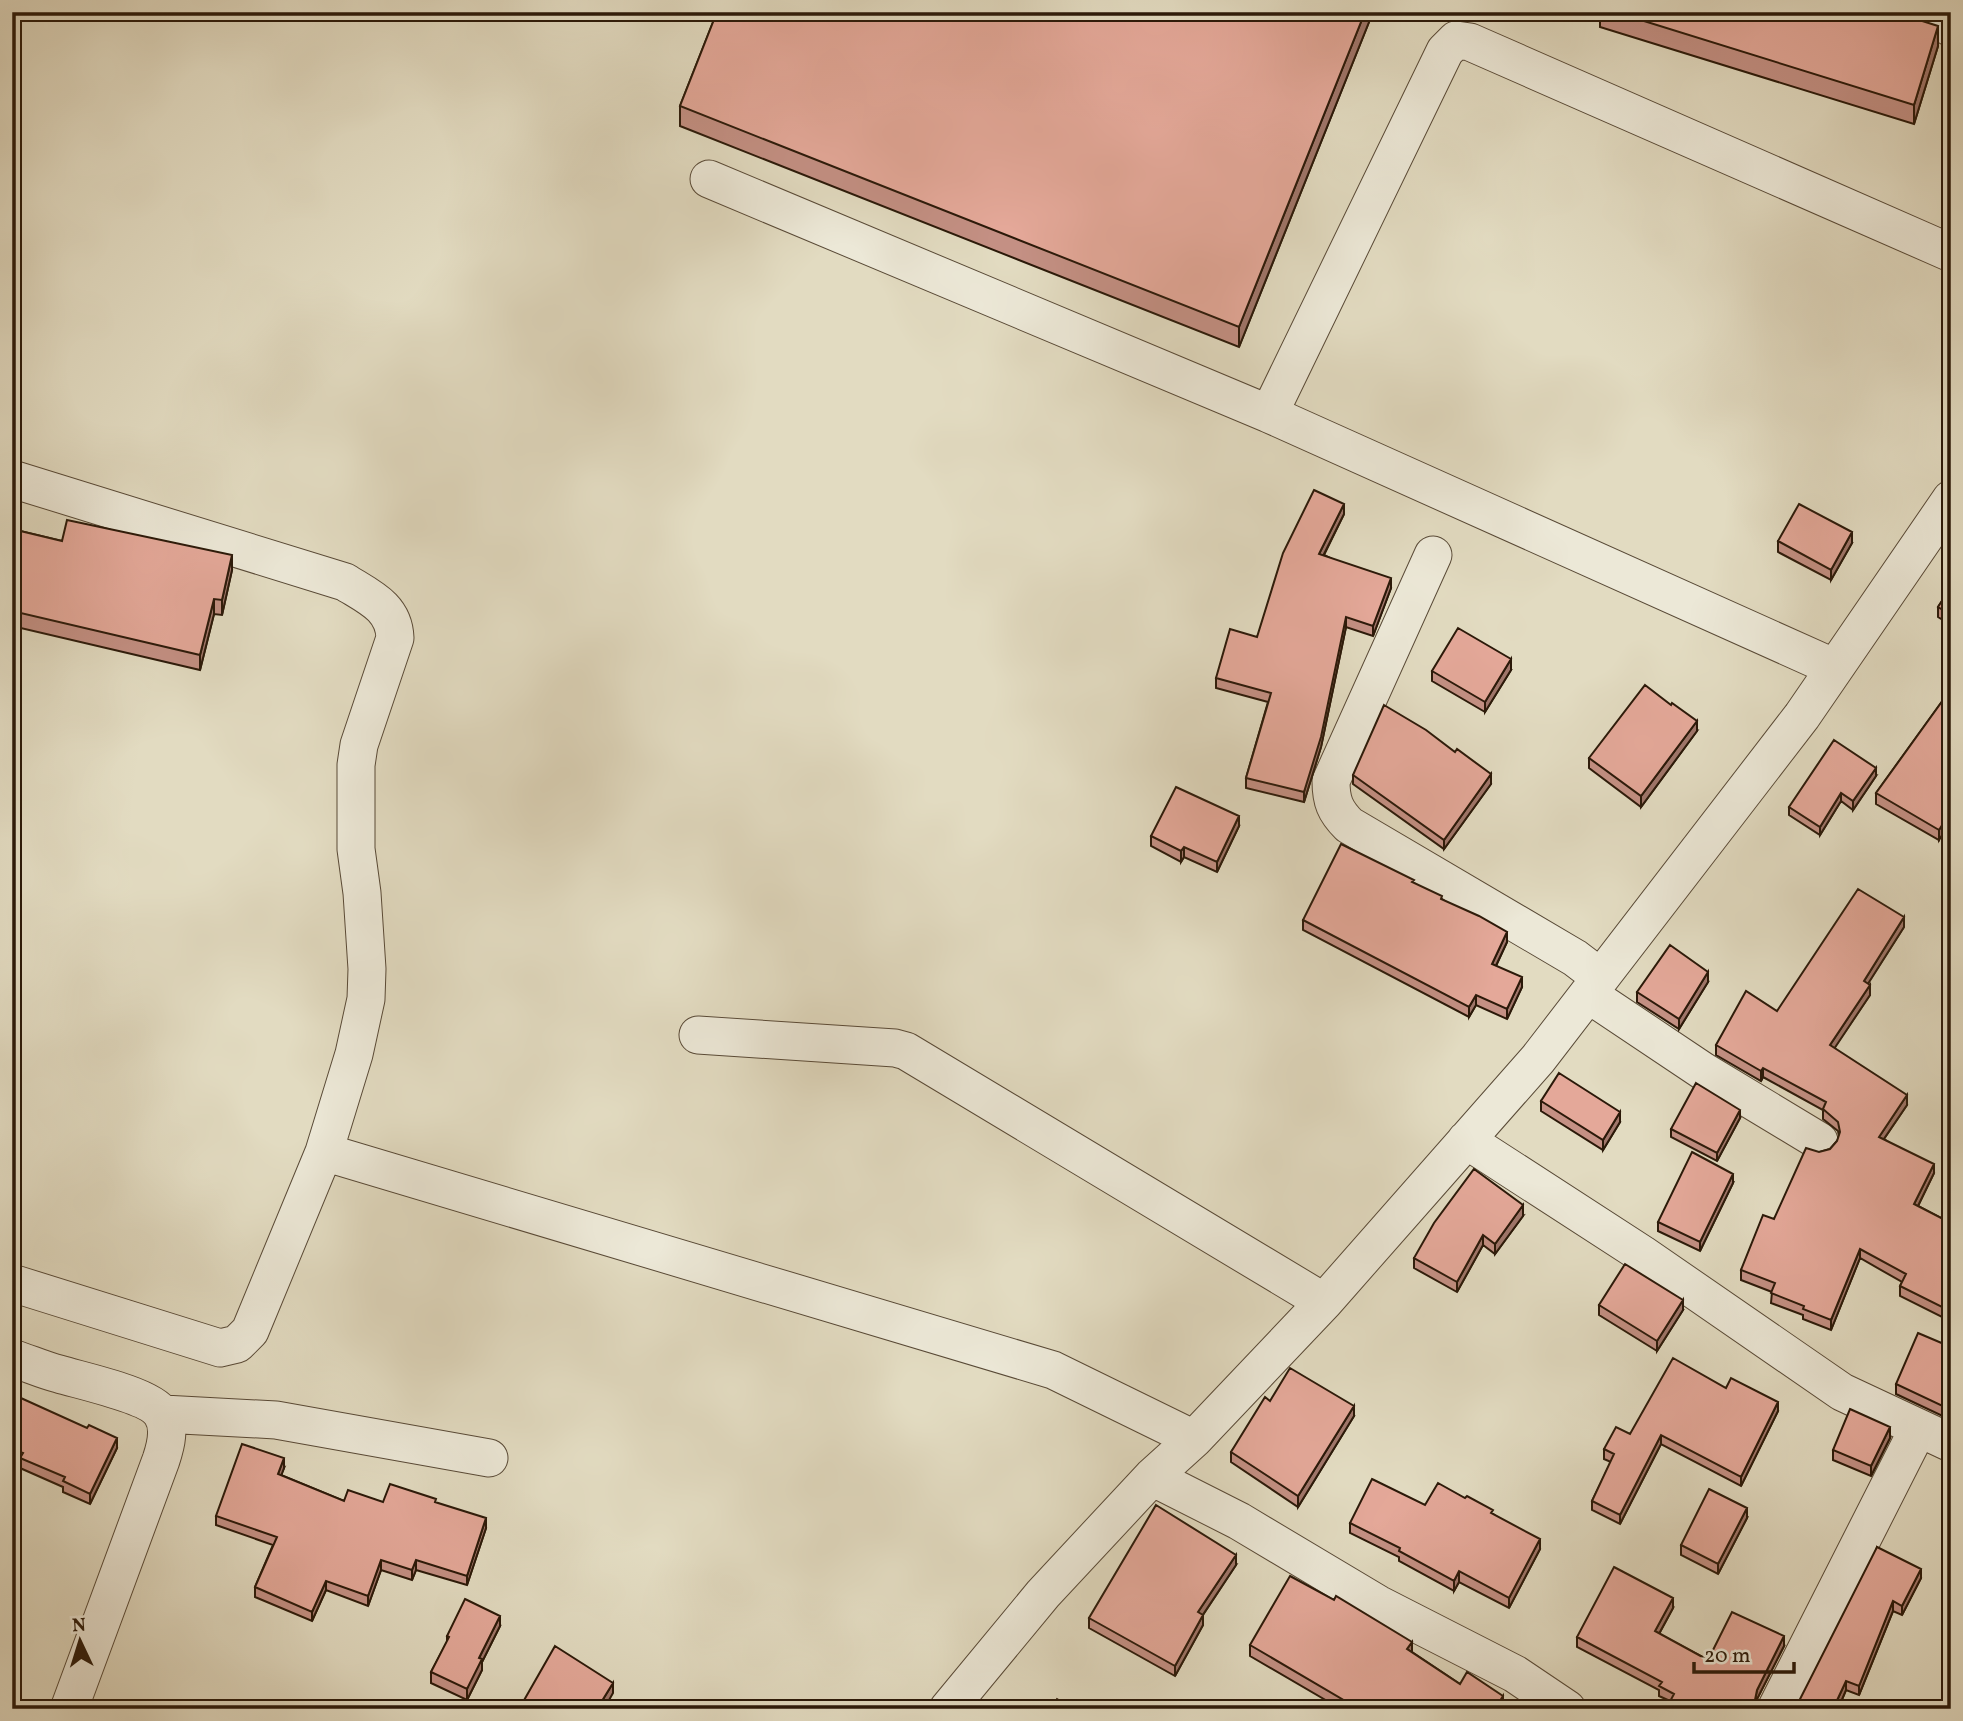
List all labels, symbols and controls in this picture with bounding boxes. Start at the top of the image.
north arrow [46,1606,116,1676]
text: N [71,1613,87,1639]
scale bar [1694,1630,1793,1674]
text: 20 m [1704,1642,1750,1671]

